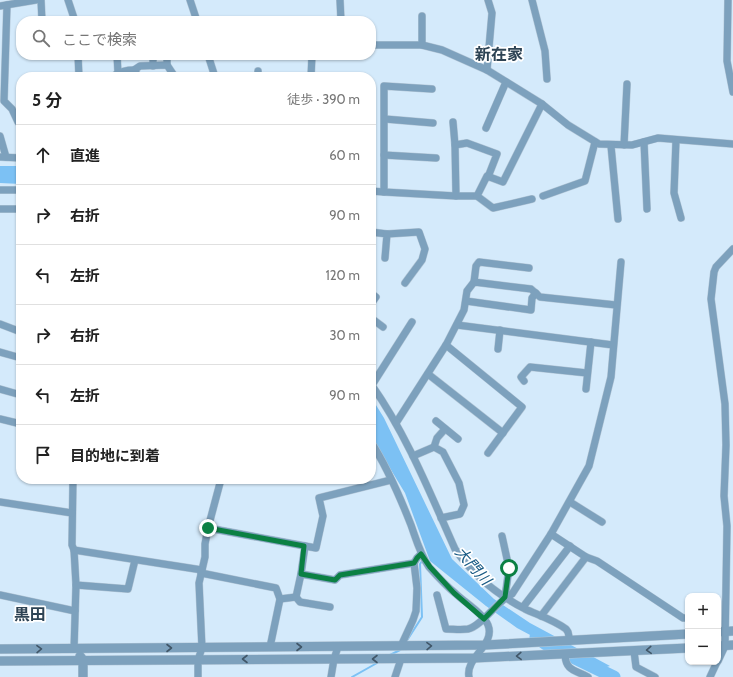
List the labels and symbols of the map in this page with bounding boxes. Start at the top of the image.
district label: 新在家 [475,45,523,64]
route end [199,519,217,537]
water label: 大門川 [451,543,496,590]
route start [500,559,518,577]
district label: 黒田 [14,605,46,624]
one-way arrow [426,642,432,650]
one-way arrow [296,643,302,651]
one-way arrow [166,644,172,652]
one-way arrow [36,645,42,653]
one-way arrow [646,646,652,654]
one-way arrow [516,652,522,661]
one-way arrow [242,655,248,663]
one-way arrow [372,655,378,663]

